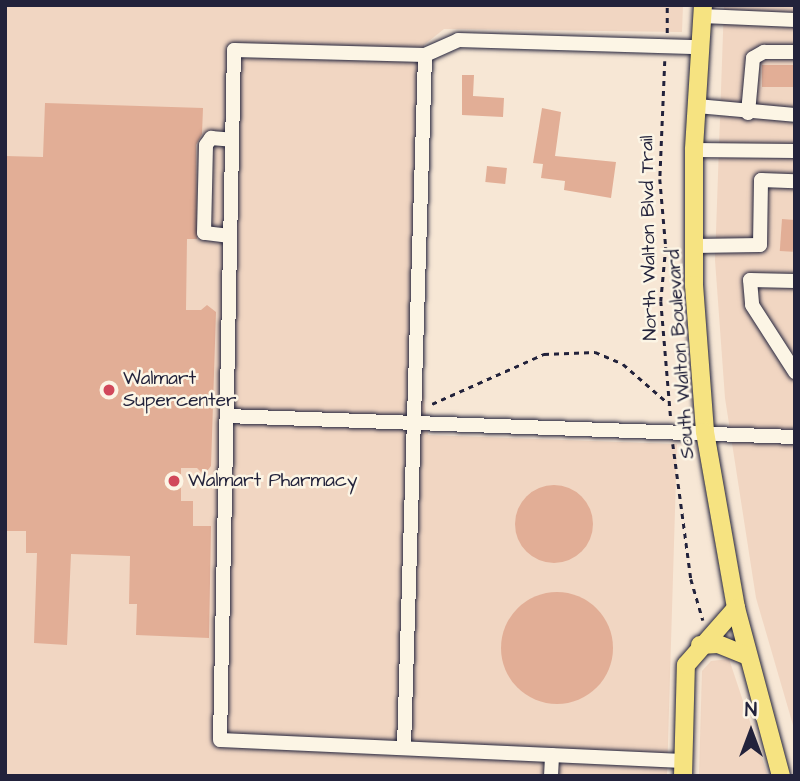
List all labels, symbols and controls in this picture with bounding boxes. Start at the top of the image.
street label: North Walton Blvd Trail [636,135,662,341]
street label: South Walton Boulevard [662,248,700,460]
place label: Walmart Supercenter [123,368,236,412]
marker: Walmart Supercenter [101,382,117,398]
place label: Walmart Pharmacy [188,470,357,492]
marker: Walmart Pharmacy [166,473,182,489]
north arrow [716,697,786,767]
text: N [745,697,757,724]

